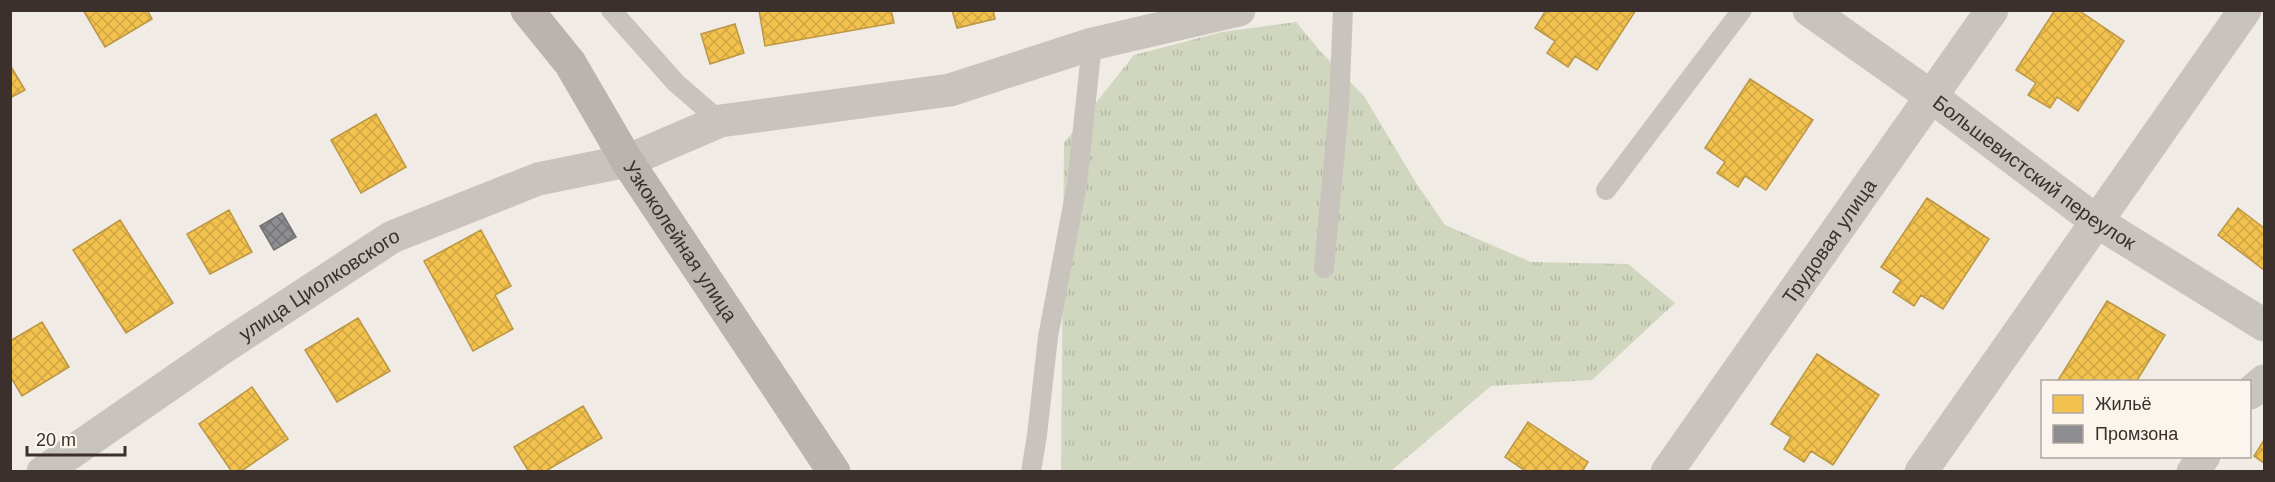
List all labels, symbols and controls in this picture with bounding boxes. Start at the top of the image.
street label: Большевистский переулок [1929,91,2140,254]
street label: Узкоколейная улица [619,157,742,326]
street label: Трудовая улица [1778,174,1881,308]
street label: улица Циолковского [235,224,403,345]
legend [2041,380,2251,458]
text: Жильё [2095,394,2152,414]
scale bar [27,419,124,457]
text: Промзона [2095,424,2179,444]
text: 20 m [36,430,76,450]

